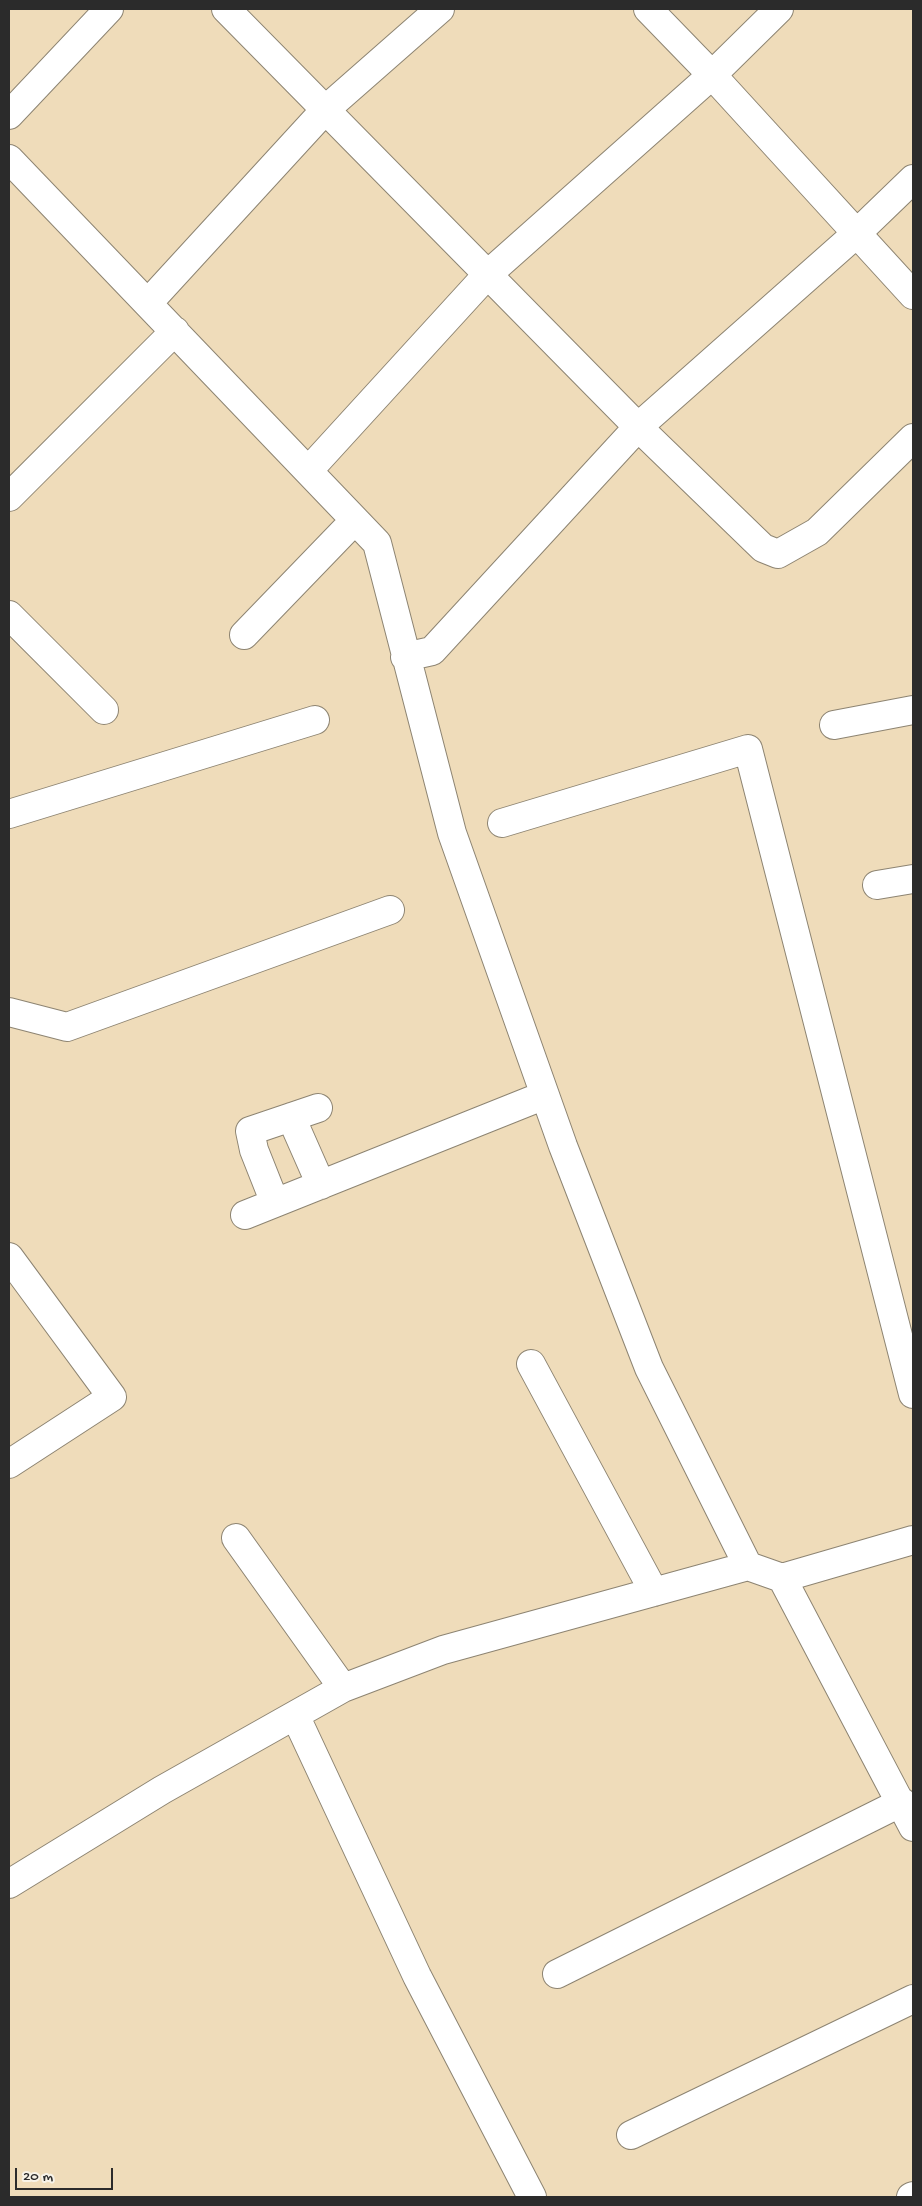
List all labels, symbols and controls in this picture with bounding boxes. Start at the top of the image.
scale bar [18,2158,115,2190]
text: 20 m [23,2168,53,2186]

